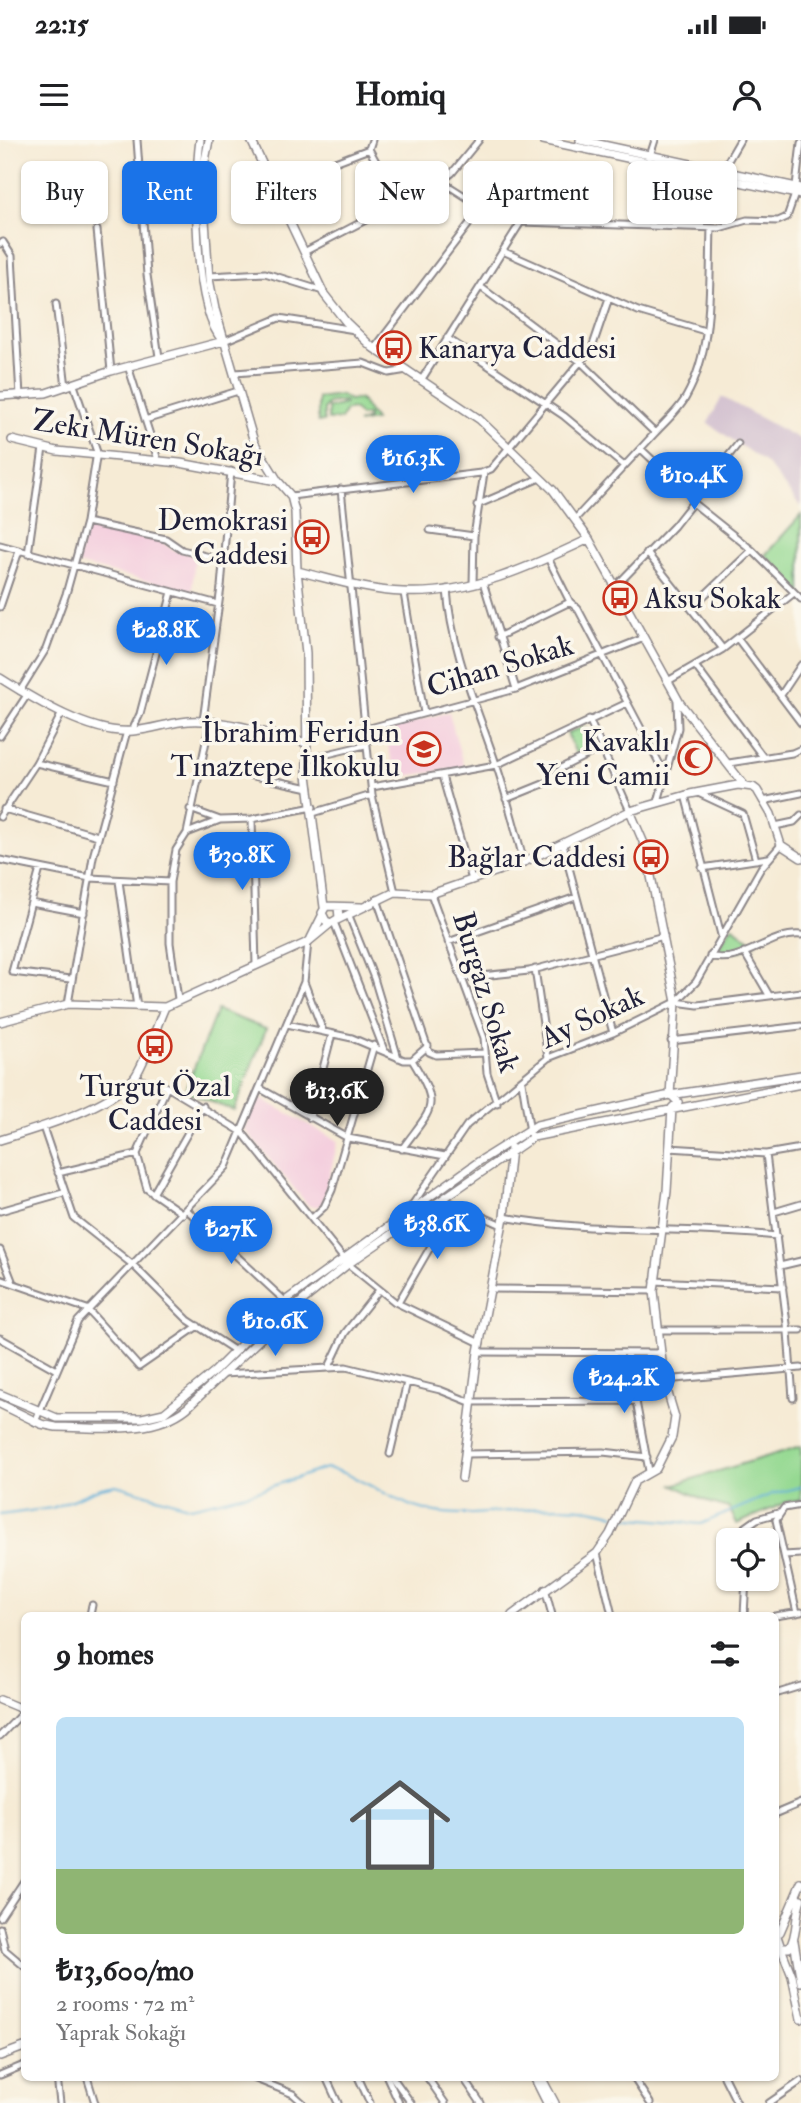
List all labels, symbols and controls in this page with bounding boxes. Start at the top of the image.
text: 22:15 [35,9,88,41]
text: Homiq [355,75,446,115]
icon: menu [35,76,73,114]
icon: person [728,76,766,114]
chip: Buy [21,161,108,224]
chip: Rent [122,161,217,224]
chip: Filters [231,161,341,224]
chip: New [355,161,449,224]
chip: Apartment [463,161,613,224]
chip: House [627,161,737,224]
bus stop icon: Kanarya Caddesi [375,329,413,367]
place label: Kanarya Caddesi [418,330,617,367]
street label: Zeki Müren Sokağı [30,401,266,475]
pin: ₺16.3K [356,436,470,495]
text: ₺16.3K [382,443,444,472]
pin: ₺10.4K [637,452,751,512]
text: ₺10.4K [661,460,727,489]
place label: Demokrasi Caddesi [157,502,288,573]
bus stop icon: Demokrasi Caddesi [293,518,331,556]
bus stop icon: Aksu Sokak [601,579,639,617]
place label: Aksu Sokak [643,580,781,617]
pin: ₺28.8K [109,608,223,667]
text: ₺28.8K [133,615,199,644]
street label: Cihan Sokak [422,626,578,706]
place label: İbrahim Feridun Tınaztepe İlkokulu [170,714,400,785]
place label: Kavaklı Yeni Camii [536,723,670,794]
school or university icon: İbrahim Feridun Tınaztepe İlkokulu [405,730,443,768]
mosque icon: Kavaklı Yeni Camii [676,739,714,777]
pin: ₺30.8K [185,832,299,892]
bus stop icon: Bağlar Caddesi [632,838,670,876]
place label: Bağlar Caddesi [447,839,626,876]
text: ₺30.8K [209,840,275,869]
street label: Burgaz Sokak [444,907,528,1077]
street label: Ay Sokak [534,977,650,1057]
bus stop icon: Turgut Özal Caddesi [136,1027,174,1065]
place label: Turgut Özal Caddesi [79,1068,231,1139]
pin: ₺13.6K [280,1068,394,1128]
text: ₺13.6K [306,1076,368,1105]
pin: ₺38.6K [380,1202,494,1261]
pin: ₺27K [190,1206,272,1266]
text: ₺38.6K [405,1209,469,1238]
text: ₺27K [205,1214,257,1243]
pin: ₺10.6K [218,1298,332,1358]
text: ₺10.6K [242,1306,308,1335]
pin: ₺24.2K [567,1356,681,1415]
text: ₺24.2K [589,1363,659,1392]
map controls [716,1528,779,1591]
button: locate [716,1528,779,1591]
icon: filters [706,1635,744,1673]
text: 9 homes [56,1636,154,1673]
icon: home [337,1762,463,1888]
text: ₺13,600/mo [56,1952,194,1989]
text: 2 rooms · 72 m² [56,1989,194,2018]
text: Yaprak Sokağı [56,2018,186,2047]

